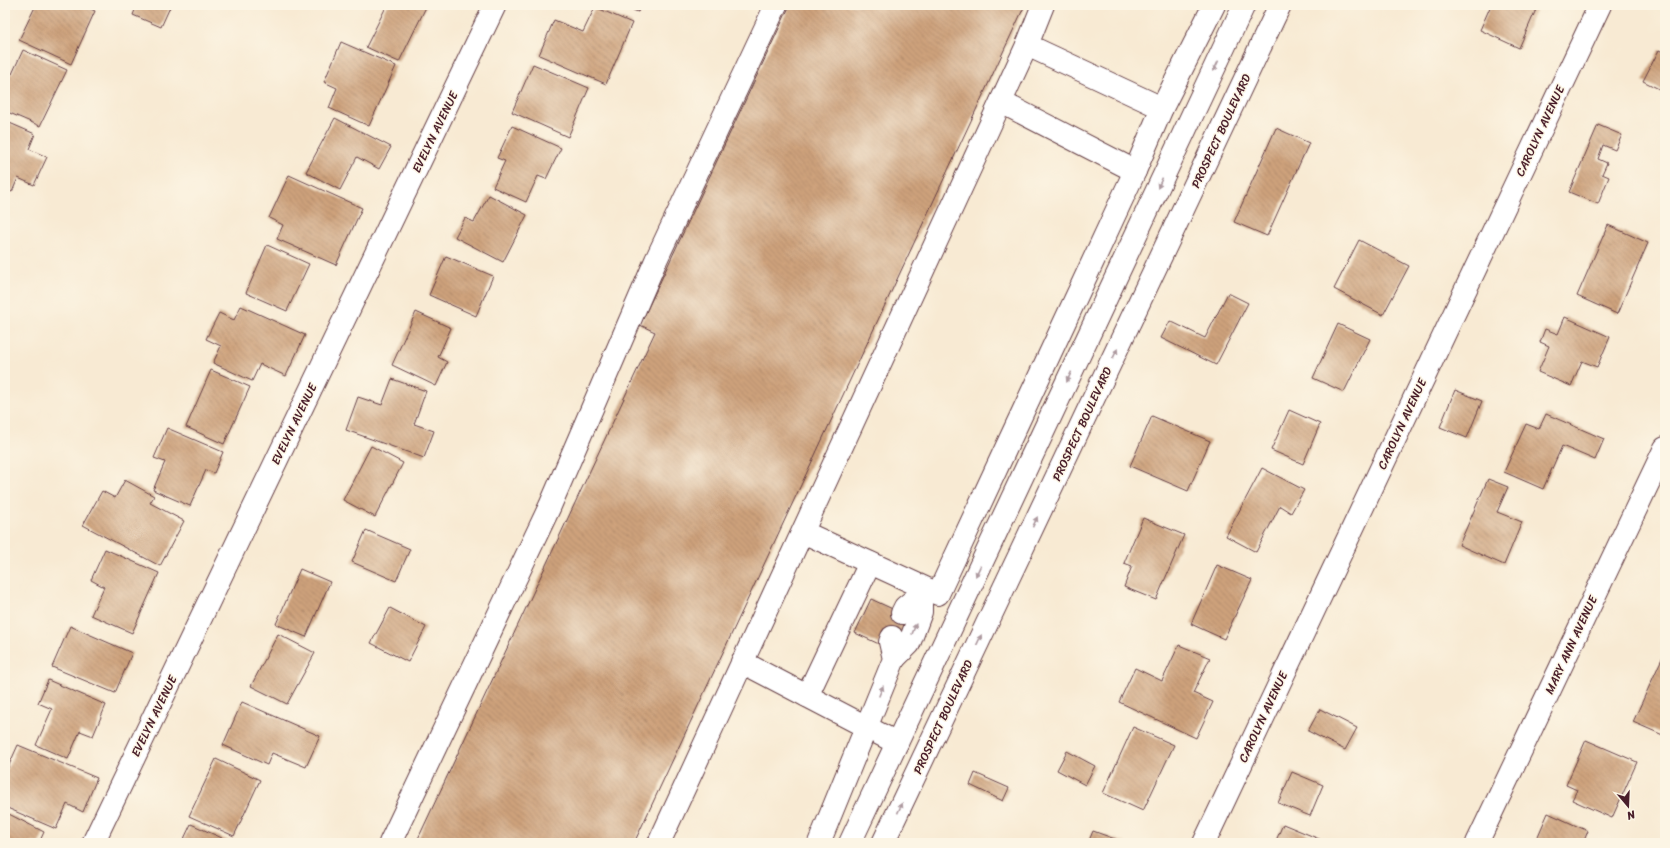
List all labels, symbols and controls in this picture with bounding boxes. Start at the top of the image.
one-way arrow [1212,60,1218,72]
street label: PROSPECT BOULEVARD [1185,69,1258,192]
street label: CAROLYN AVENUE [1509,80,1571,180]
street label: EVELYN AVENUE [406,86,465,177]
one-way arrow [1157,178,1163,189]
one-way arrow [1112,349,1118,360]
street label: PROSPECT BOULEVARD [1046,362,1119,485]
one-way arrow [1066,371,1072,383]
street label: CAROLYN AVENUE [1371,373,1433,473]
street label: EVELYN AVENUE [265,378,324,469]
one-way arrow [1032,517,1038,528]
one-way arrow [975,565,981,576]
street label: MARY ANN AVENUE [1538,591,1604,698]
one-way arrow [912,623,918,635]
one-way arrow [976,634,982,645]
street label: PROSPECT BOULEVARD [907,655,980,778]
street label: CAROLYN AVENUE [1232,666,1294,766]
street label: EVELYN AVENUE [125,670,184,761]
one-way arrow [878,685,884,696]
north arrow [1608,786,1648,826]
one-way arrow [897,802,903,813]
text: N [1624,804,1639,825]

